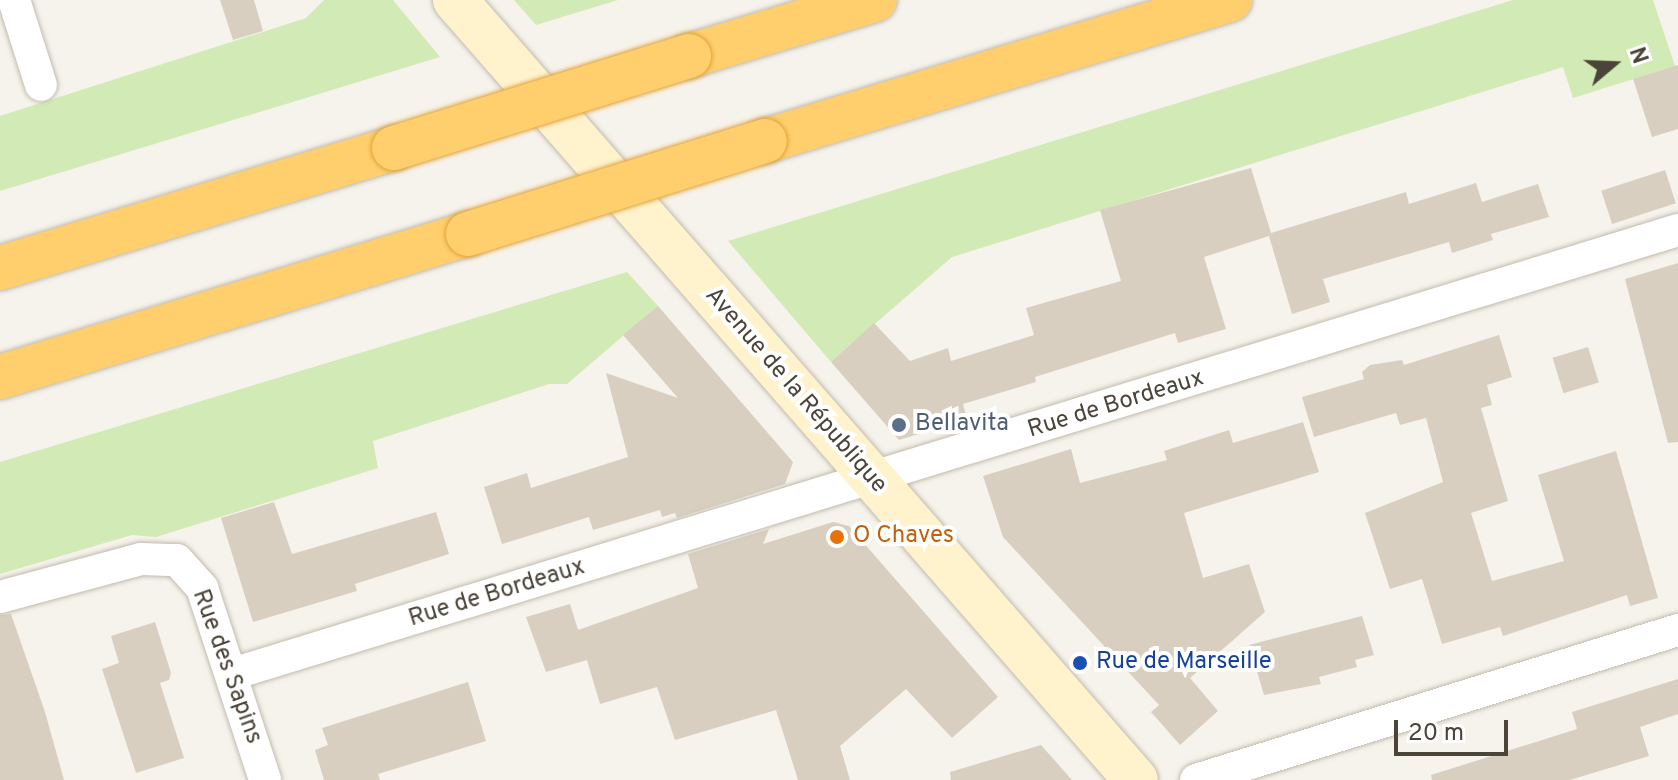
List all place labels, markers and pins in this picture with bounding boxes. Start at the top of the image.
place label: Bellavita [915,411,1009,439]
marker: Bellavita [890,416,908,434]
place label: O Chaves [853,523,954,551]
marker: O Chaves [828,528,846,546]
place label: Rue de Marseille [1096,649,1272,677]
marker: Rue de Marseille [1071,654,1089,672]

